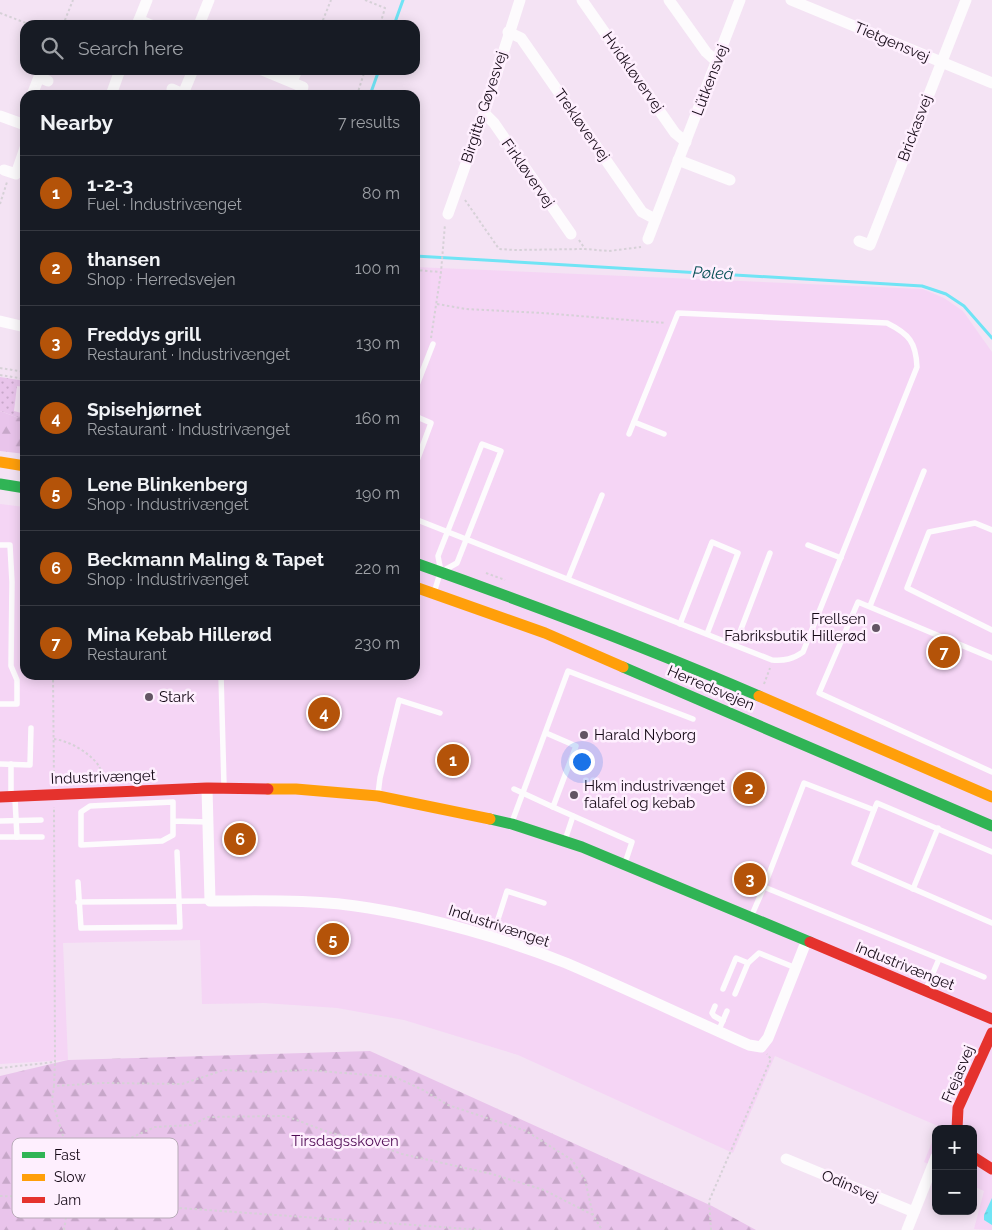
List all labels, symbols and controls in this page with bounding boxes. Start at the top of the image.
street label: Tietgensvej [852,18,932,66]
search box [20,20,420,75]
street label: Hvidkløvervej [599,28,667,116]
icon: search [38,34,66,62]
text: Search here [78,37,184,59]
street label: Lütkensvej [688,42,732,118]
street label: Birgitte Gøyesvej [457,49,511,165]
street label: Trekløvervej [551,85,613,165]
street label: Brickasvej [894,92,936,164]
text: Nearby [40,110,113,135]
text: 7 results [338,113,400,132]
street label: Firkløvervej [498,135,558,211]
text: 1-2-3 [87,173,133,195]
text: 1 [52,184,60,203]
text: 80 m [362,184,400,203]
text: Fuel · Industrivænget [87,195,242,214]
text: thansen [87,248,160,270]
text: 2 [51,259,61,278]
text: 100 m [355,259,400,278]
water label: Pøleå [692,262,734,284]
text: Shop · Herredsvejen [87,270,236,289]
text: Freddys grill [87,323,201,345]
text: 3 [52,334,60,353]
text: 130 m [356,334,400,353]
text: Restaurant · Industrivænget [87,345,290,364]
text: Spisehjørnet [87,398,202,420]
text: 4 [51,409,61,428]
text: 160 m [355,409,400,428]
text: Restaurant · Industrivænget [87,420,290,439]
text: Lene Blinkenberg [87,473,248,495]
text: 5 [52,484,60,503]
text: 190 m [355,484,400,503]
text: Shop · Industrivænget [87,495,249,514]
text: Beckmann Maling & Tapet [87,548,324,570]
text: 6 [51,559,61,578]
text: 220 m [355,559,400,578]
text: Shop · Industrivænget [87,570,249,589]
place label: Frellsen Fabriksbutik Hillerød [724,610,866,645]
marker: Frellsen Fabriksbutik Hillerød [870,622,882,634]
text: Mina Kebab Hillerød [87,623,272,645]
pin: 7 [928,633,960,671]
text: 7 [52,634,60,653]
text: 230 m [355,634,400,653]
text: Restaurant [87,645,167,664]
street label: Herredsvejen [665,662,757,714]
place label: Stark [159,688,194,706]
marker: Stark [143,691,155,703]
pin: 4 [308,694,340,732]
place label: Harald Nyborg [594,726,696,744]
marker: Harald Nyborg [578,729,590,741]
pin: 1 [437,741,469,779]
your location [569,749,595,775]
street label: Industrivænget [50,766,156,788]
pin: 2 [733,769,765,807]
place label: Hkm industrivænget falafel og kebab [584,777,725,812]
marker: Hkm industrivænget falafel og kebab [568,789,580,801]
pin: 6 [224,820,256,858]
pin: 3 [734,860,766,898]
street label: Industrivænget [446,901,552,951]
pin: 5 [317,920,349,958]
street label: Industrivænget [853,938,957,994]
street label: Frejasvej [938,1043,978,1105]
map controls [932,1125,977,1215]
button: + [932,1125,977,1170]
park label: Tirsdagsskoven [291,1132,399,1150]
legend [12,1138,178,1218]
text: Fast [54,1147,81,1163]
street label: Odinsvej [819,1166,881,1206]
text: Slow [54,1169,86,1185]
button: − [932,1170,977,1215]
text: Jam [54,1192,81,1208]

